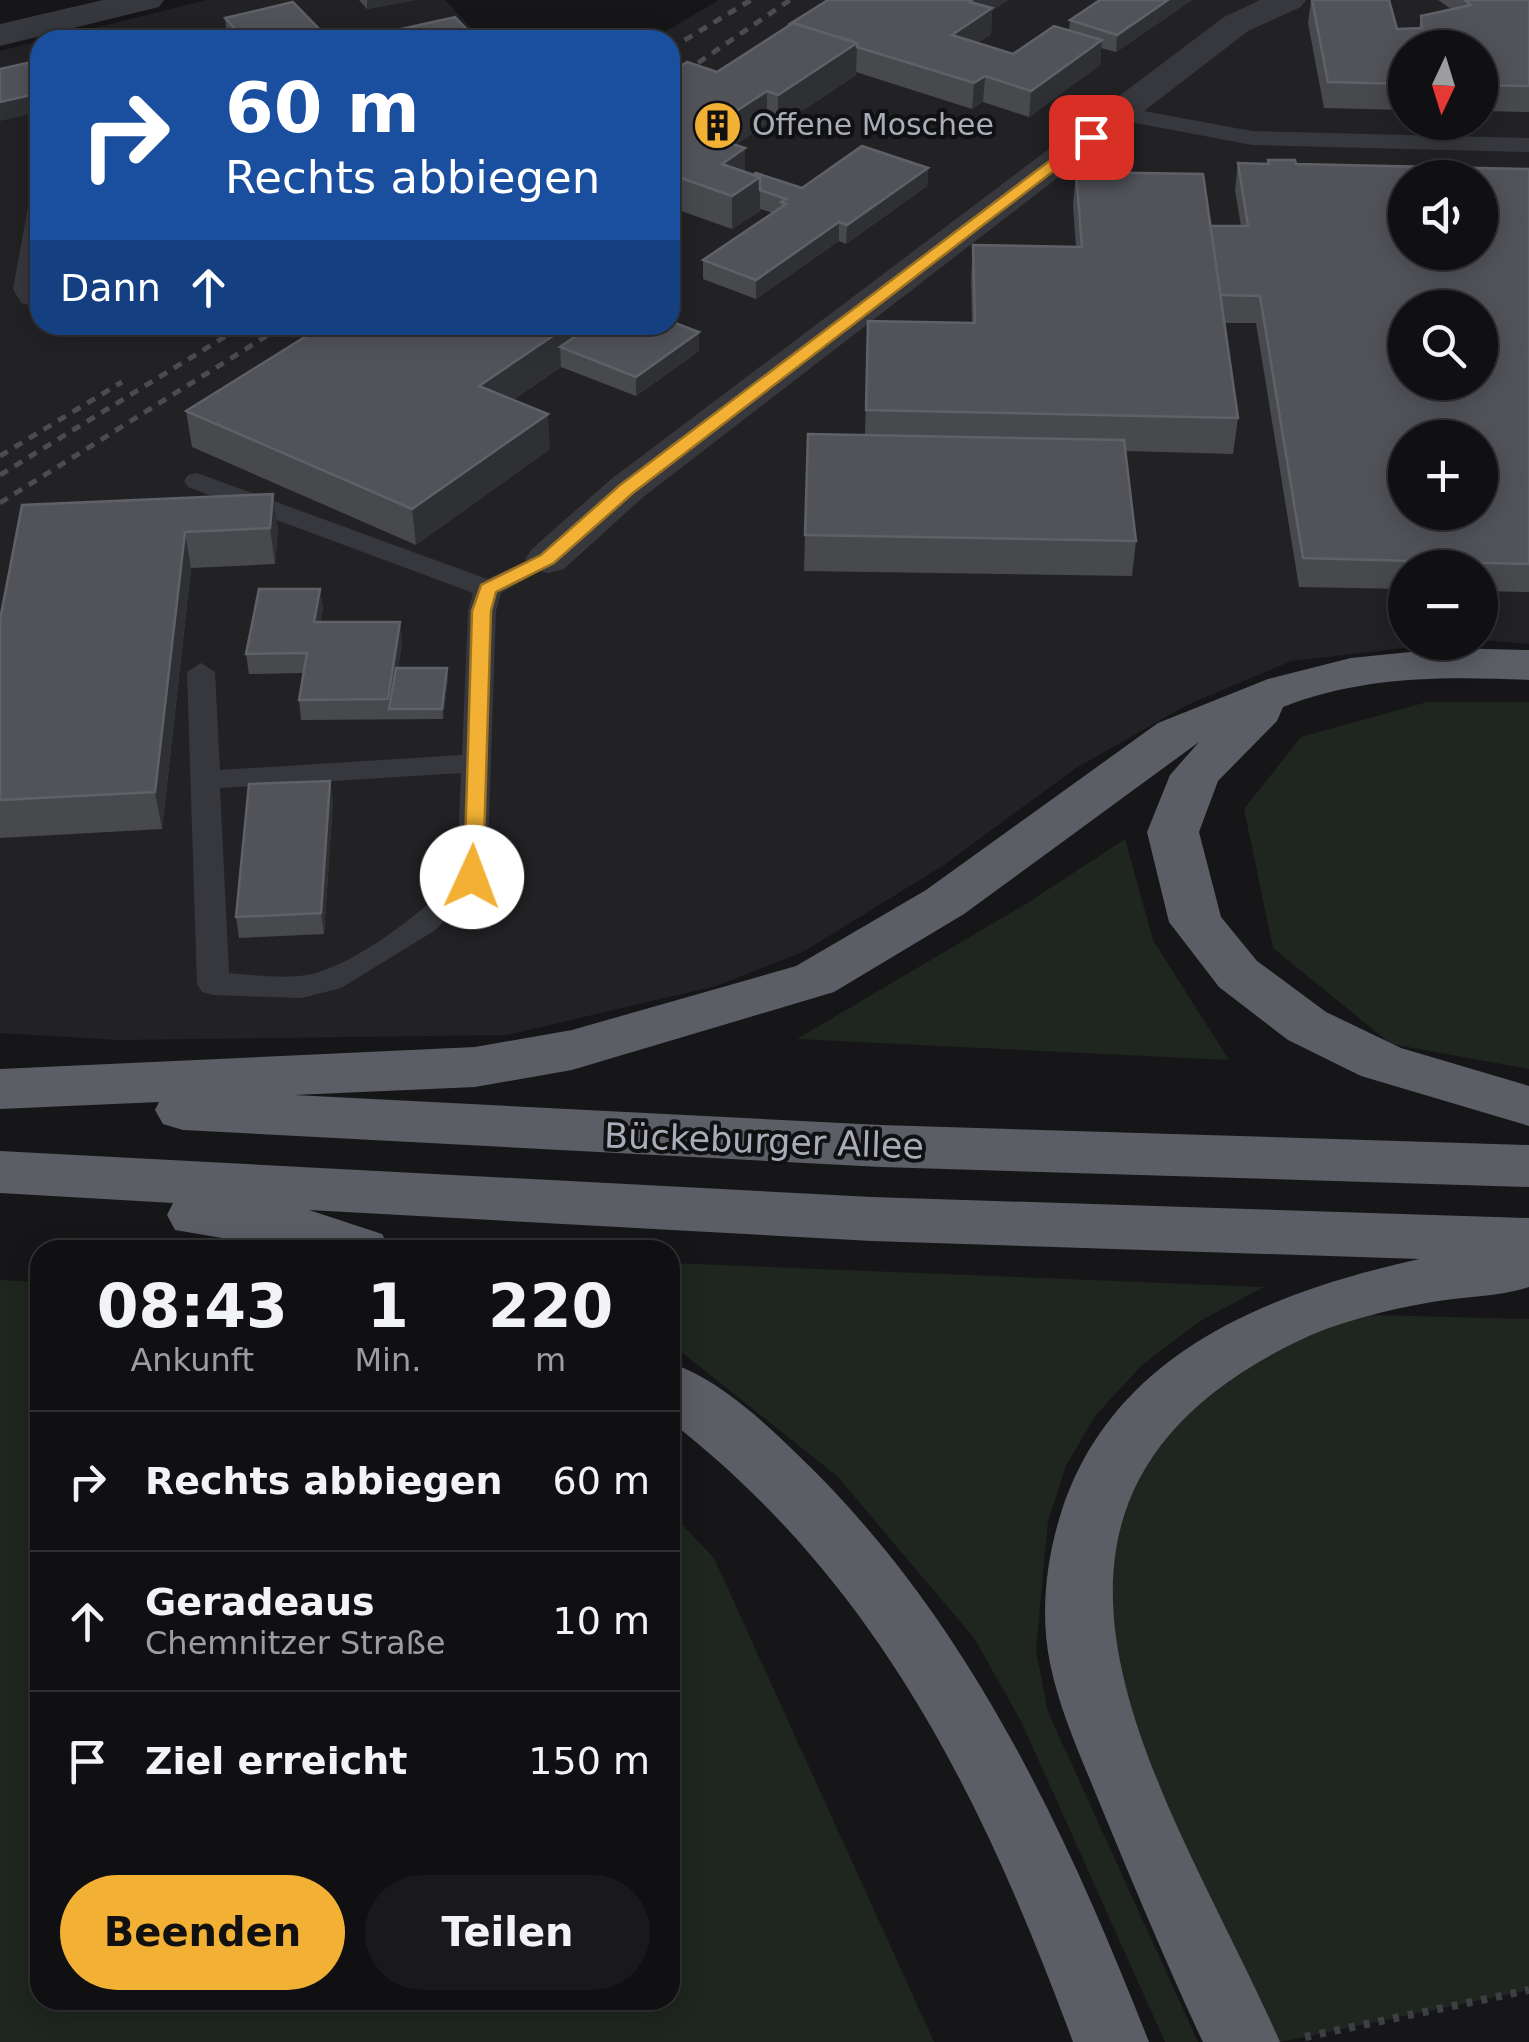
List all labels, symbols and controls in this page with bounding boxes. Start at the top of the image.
north arrow [1388,30,1498,140]
map controls [1388,30,1498,660]
text: 60 m [225,67,420,149]
icon: right [60,70,190,200]
pin [1049,95,1134,180]
building icon: Offene Moschee [691,99,743,151]
place label: Offene Moschee [752,107,994,142]
icon: arrive [1064,110,1119,165]
text: Rechts abbiegen [225,151,600,204]
button: sound [1388,160,1498,270]
icon: ahead [181,260,236,315]
text: Dann [60,266,161,310]
button: search [1388,290,1498,400]
button: + [1388,420,1498,530]
button: − [1388,550,1498,660]
position arrow [420,825,524,929]
street label: Bückeburger Allee [603,1115,925,1167]
text: 08:43 [97,1271,288,1341]
text: 1 [367,1271,409,1341]
text: 220 [488,1271,613,1341]
text: Ankunft [130,1341,254,1379]
text: Min. [354,1341,421,1379]
text: m [535,1341,566,1379]
icon: right [60,1454,115,1509]
text: Rechts abbiegen [145,1459,503,1503]
text: 60 m [553,1459,650,1503]
text: Geradeaus [145,1580,375,1624]
icon: ahead [60,1594,115,1649]
text: 10 m [553,1599,650,1643]
text: Chemnitzer Straße [145,1624,445,1662]
icon: arrive [60,1734,115,1789]
text: Ziel erreicht [145,1739,407,1783]
text: 150 m [528,1739,650,1783]
button: Beenden [60,1875,345,1990]
button: Teilen [365,1875,650,1990]

